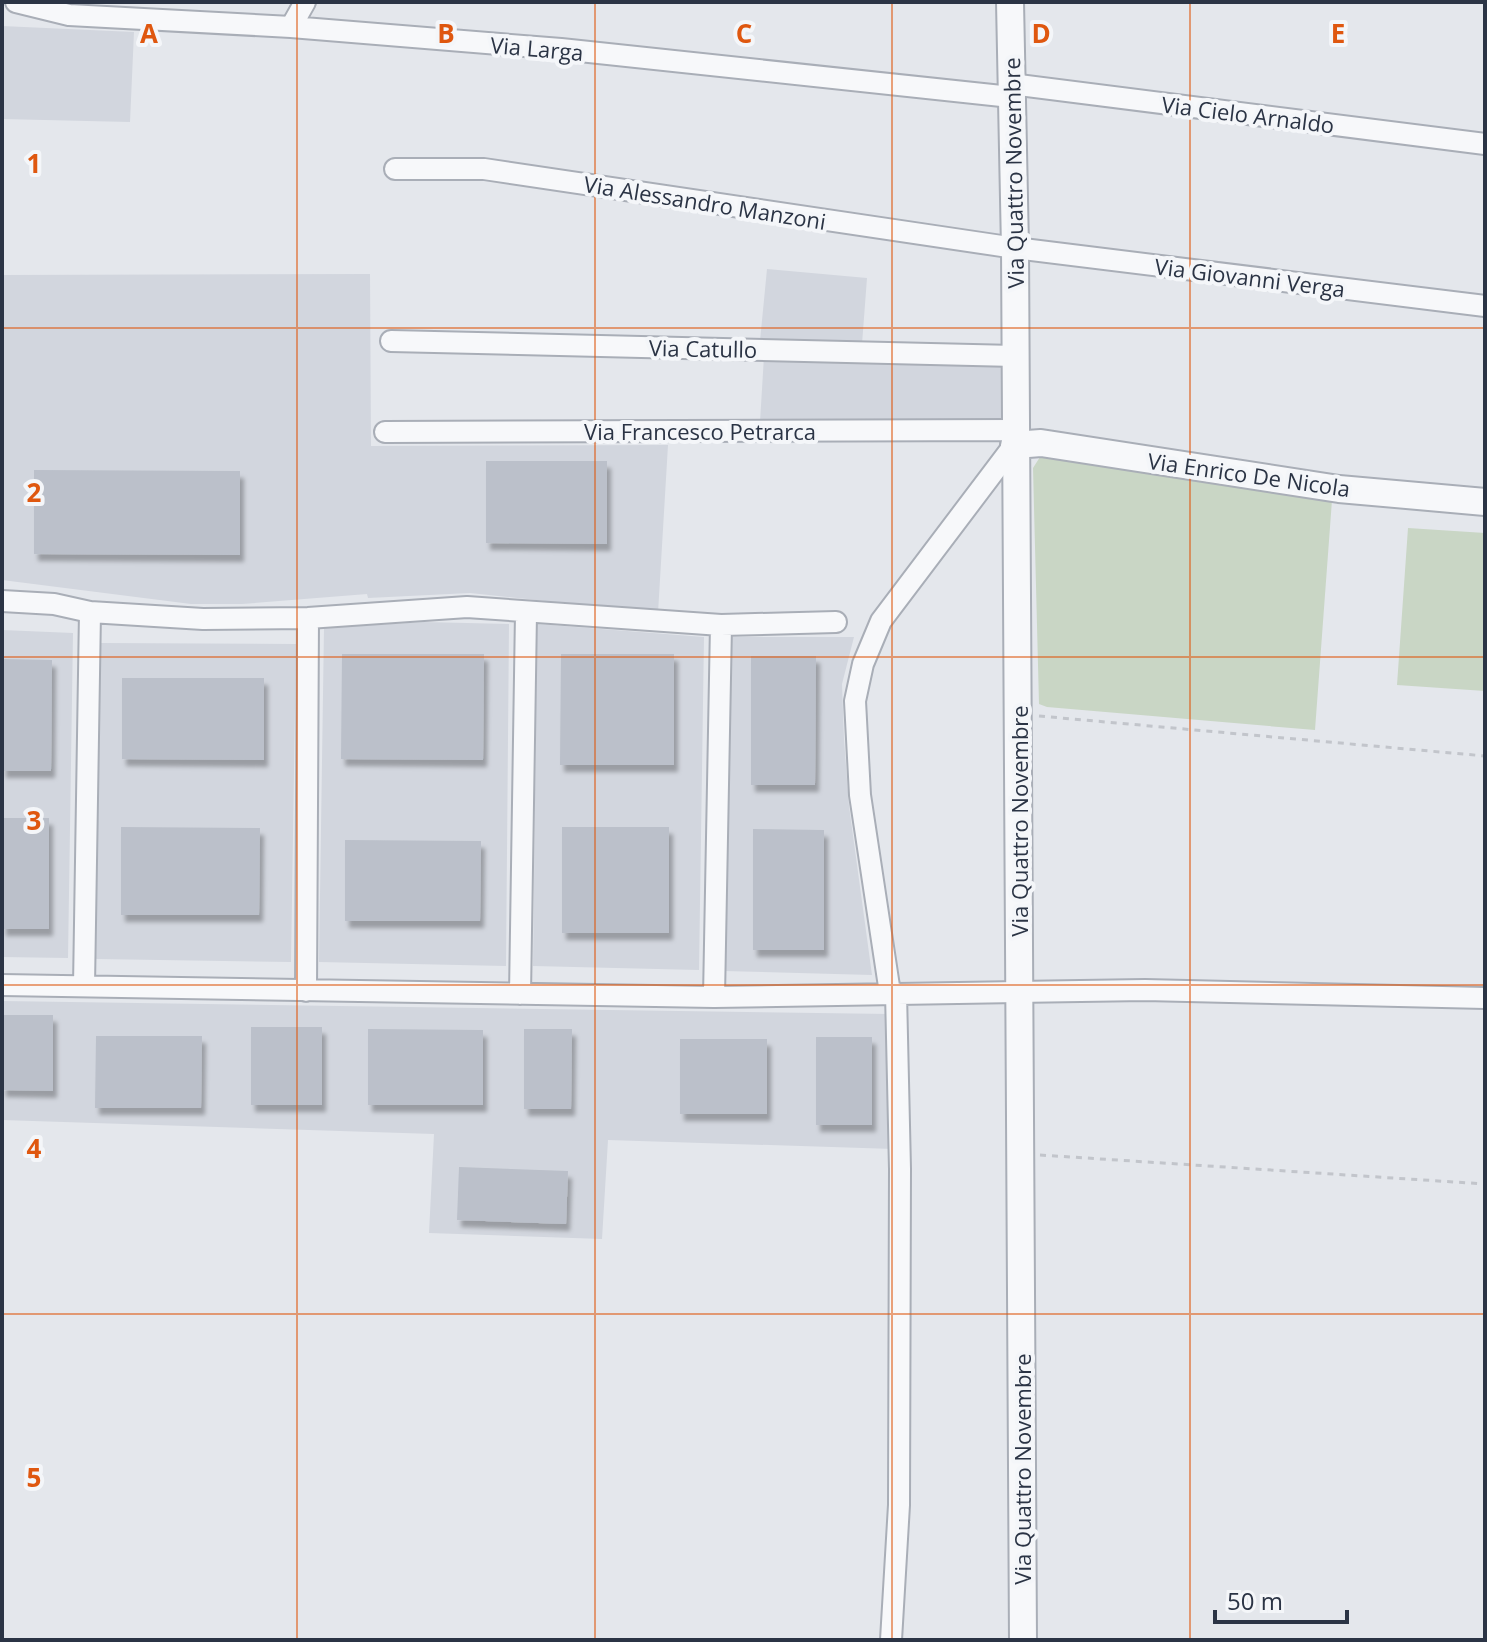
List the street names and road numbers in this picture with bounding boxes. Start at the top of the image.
street label: Via Larga [489,29,585,67]
street label: Via Quattro Novembre [996,57,1030,289]
street label: Via Cielo Arnaldo [1160,89,1336,139]
street label: Via Alessandro Manzoni [582,168,828,236]
street label: Via Giovanni Verga [1153,250,1347,304]
street label: Via Catullo [649,332,757,364]
street label: Via Francesco Petrarca [584,416,816,446]
street label: Via Enrico De Nicola [1146,445,1352,503]
street label: Via Quattro Novembre [1004,705,1034,937]
street label: Via Quattro Novembre [1007,1353,1037,1585]

